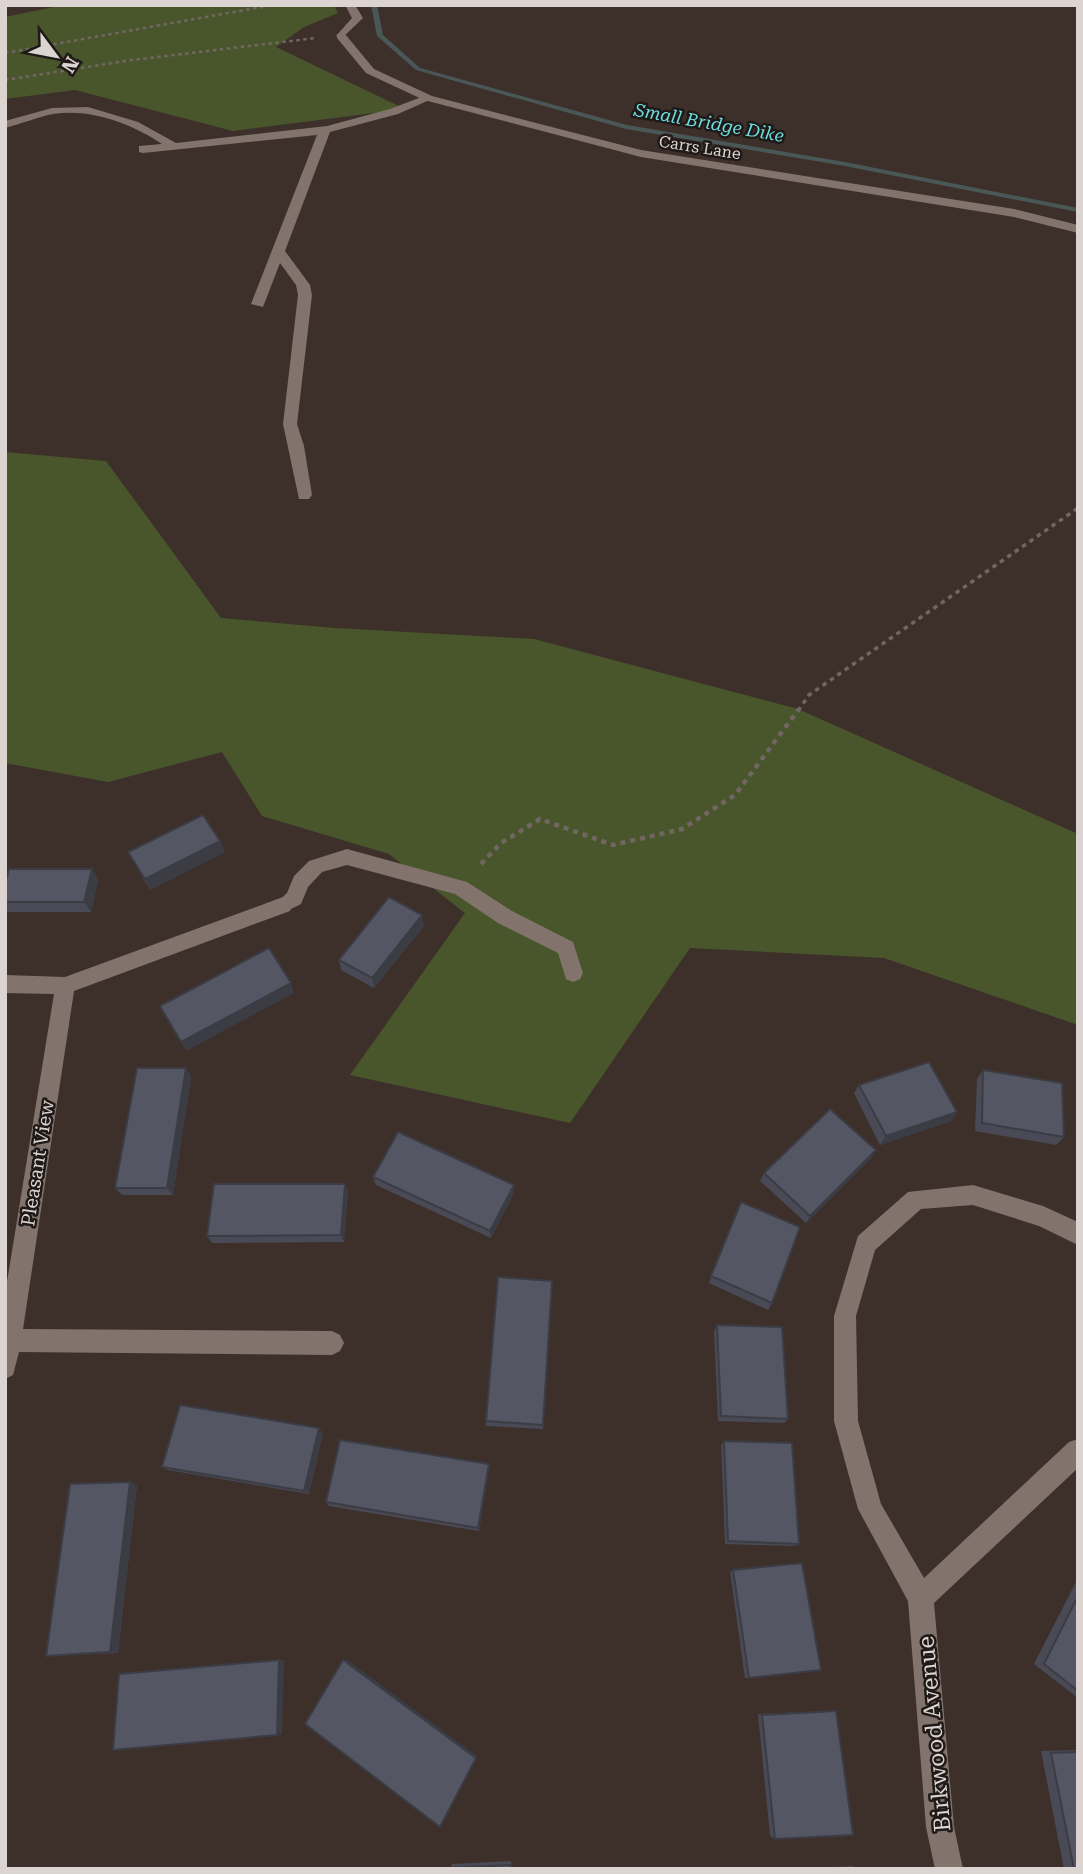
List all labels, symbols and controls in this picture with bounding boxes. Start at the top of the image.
north arrow [21,21,91,91]
text: N [56,52,84,77]
water label: Small Bridge Dike [631,99,786,146]
street label: Carrs Lane [658,132,742,163]
street label: Pleasant View [16,1098,59,1228]
street label: Birkwood Avenue [912,1635,957,1833]

